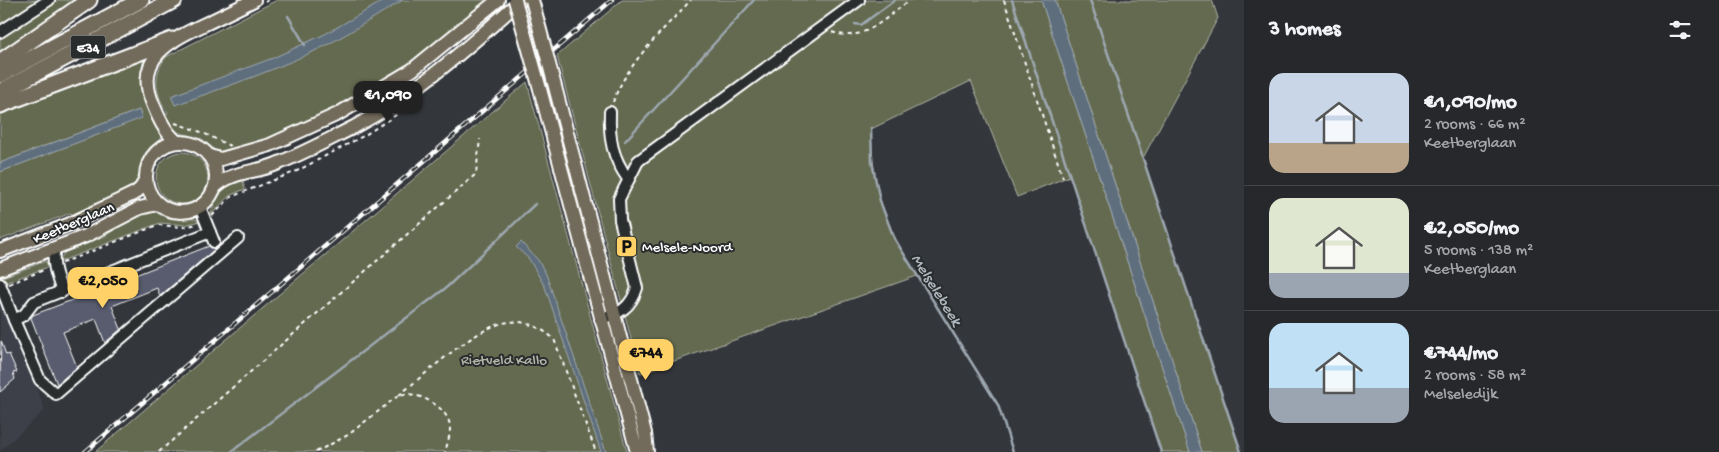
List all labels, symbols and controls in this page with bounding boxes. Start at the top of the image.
icon: filters [1666,16,1694,44]
text: 3 homes [1269,18,1341,43]
road number: E34 [70,36,106,58]
pin: €1,090 [347,80,429,123]
text: €1,090 [364,87,412,106]
text: €1,090/mo [1424,91,1517,116]
icon: home [1309,93,1369,153]
text: 2 rooms · 66 m² [1424,116,1525,135]
text: Keetberglaan [1424,135,1516,154]
street label: Keetberglaan [30,199,117,249]
text: €2,050/mo [1424,217,1519,242]
icon: home [1309,218,1369,278]
parking icon: Melsele-Noord [614,234,638,258]
place label: Melsele-Noord [642,239,733,257]
text: 5 rooms · 138 m² [1424,242,1533,261]
water label: Melselebeek [906,252,966,332]
text: Keetberglaan [1424,261,1516,280]
pin: €2,050 [62,266,144,309]
text: €2,050 [79,273,127,292]
pin: €744 [616,338,676,381]
text: €744/mo [1424,342,1498,367]
icon: home [1309,343,1369,403]
text: €744 [630,345,662,364]
park label: Rietveld Kallo [461,352,547,370]
text: 2 rooms · 58 m² [1424,367,1526,386]
text: Melseledijk [1424,386,1497,405]

